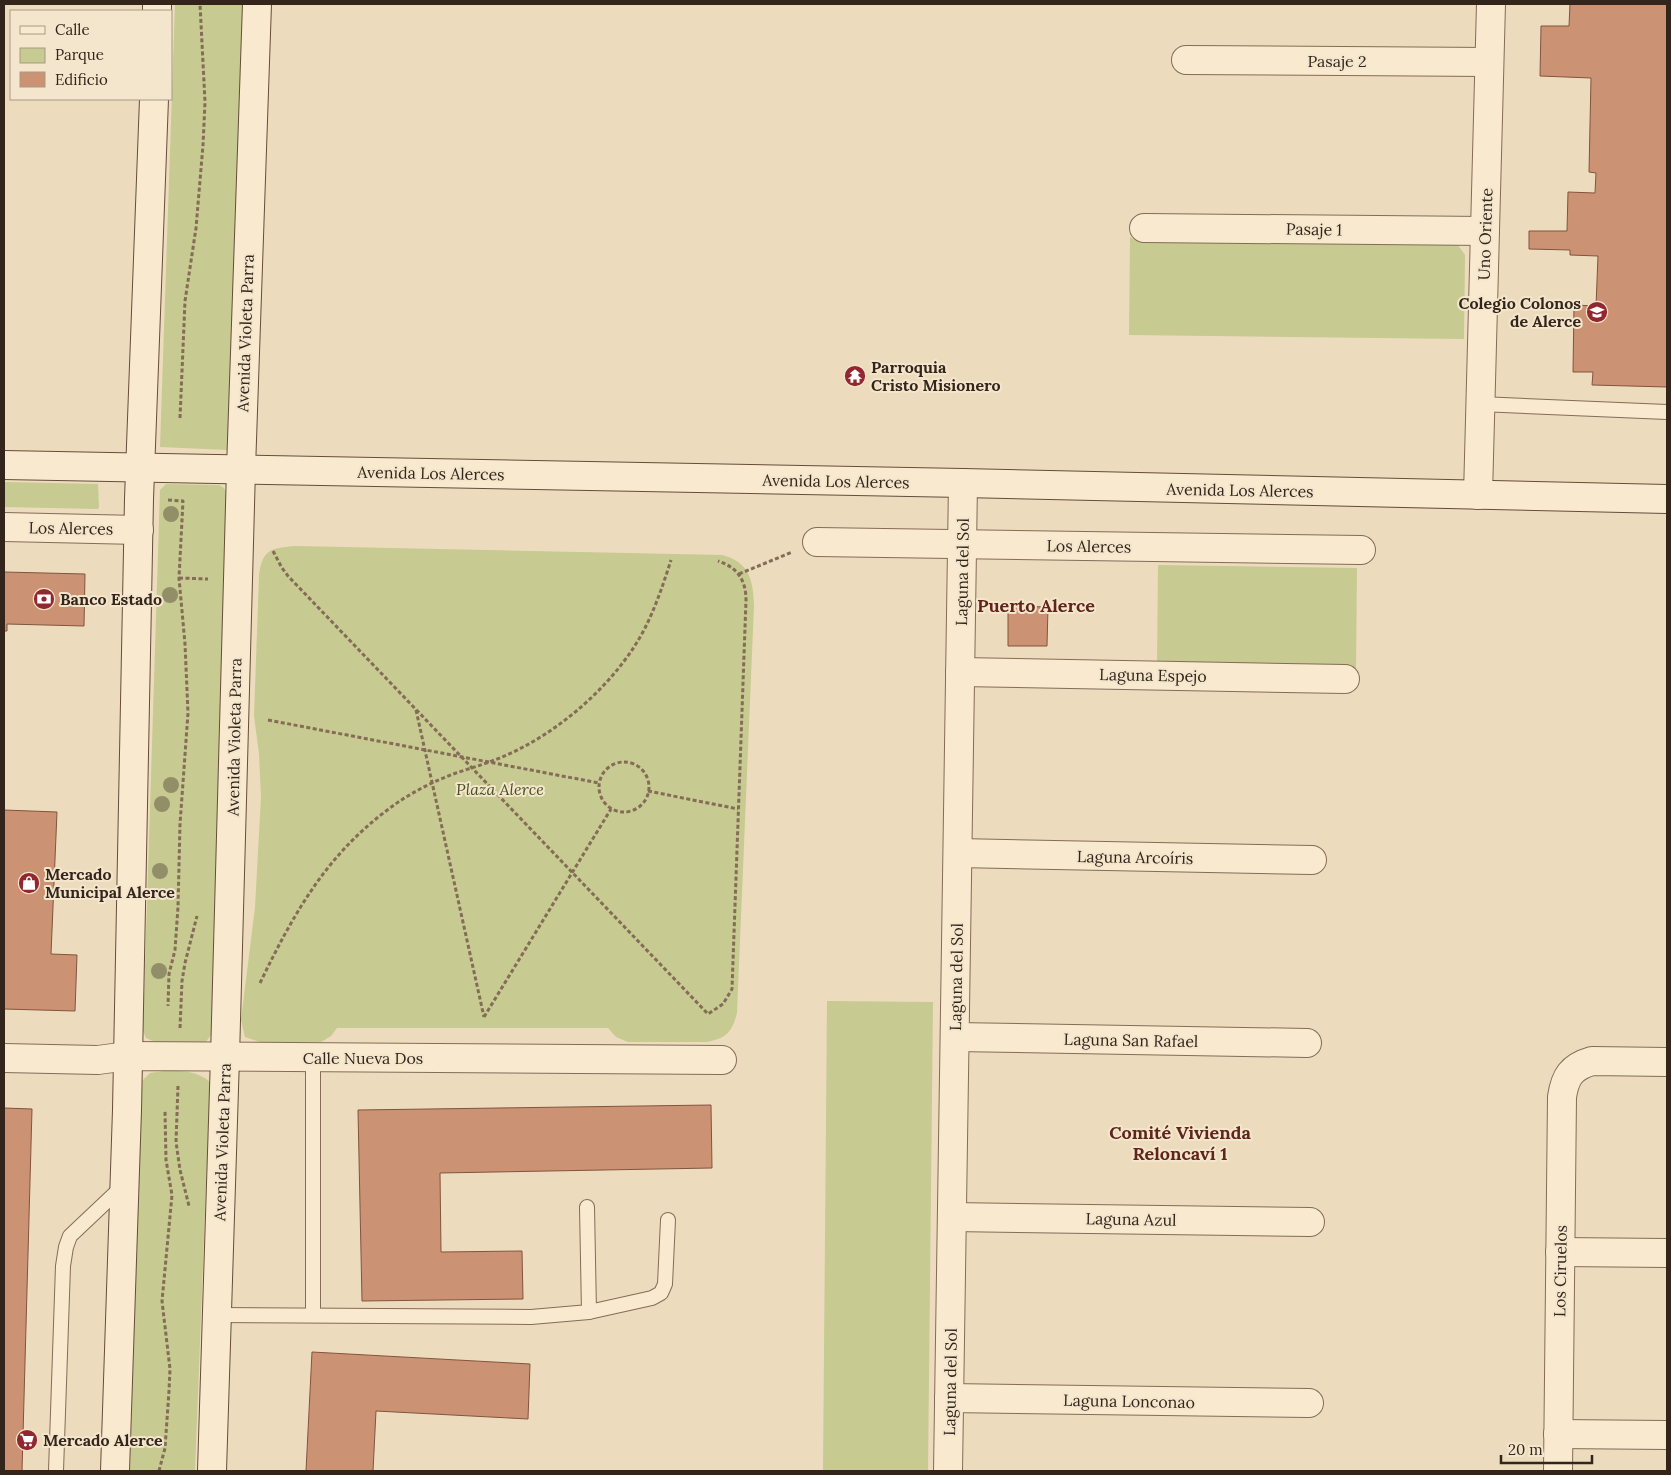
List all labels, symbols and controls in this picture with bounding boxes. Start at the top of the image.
legend [10,10,172,100]
text: Calle [55,20,90,39]
text: Parque [55,45,104,64]
street label: Pasaje 2 [1307,51,1367,71]
text: Edificio [55,70,108,89]
street label: Uno Oriente [1473,187,1497,281]
street label: Pasaje 1 [1286,219,1343,239]
street label: Avenida Violeta Parra [232,254,258,413]
place label: Colegio Colonos de Alerce [1459,293,1581,331]
school or university icon: Colegio Colonos de Alerce [1585,300,1609,324]
place label: Parroquia Cristo Misionero [871,357,1001,395]
temple icon: Parroquia Cristo Misionero [843,364,867,388]
street label: Avenida Los Alerces [356,462,505,484]
street label: Avenida Los Alerces [761,470,910,492]
street label: Avenida Los Alerces [1165,479,1314,501]
street label: Los Alerces [29,517,113,539]
street label: Laguna del Sol [951,518,973,626]
street label: Los Alerces [1047,535,1131,557]
bank icon: Banco Estado [32,587,56,611]
place label: Banco Estado [60,589,162,609]
district label: Puerto Alerce [977,594,1095,617]
street label: Avenida Violeta Parra [223,658,245,817]
street label: Laguna Espejo [1099,664,1207,686]
park label: Plaza Alerce [456,779,544,799]
street label: Laguna Arcoíris [1077,846,1193,868]
place label: Mercado Municipal Alerce [45,864,175,902]
shop icon: Mercado Municipal Alerce [17,871,41,895]
street label: Laguna del Sol [945,923,967,1031]
street label: Laguna San Rafael [1063,1029,1199,1051]
street label: Calle Nueva Dos [303,1048,423,1068]
street label: Avenida Violeta Parra [209,1063,235,1222]
district label: Comité Vivienda Reloncaví 1 [1109,1121,1251,1165]
street label: Laguna Azul [1085,1208,1177,1230]
street label: Los Ciruelos [1549,1225,1571,1317]
street label: Laguna del Sol [939,1328,961,1436]
street label: Laguna Lonconao [1063,1390,1195,1412]
supermarket icon: Mercado Alerce [15,1428,39,1452]
place label: Mercado Alerce [43,1430,163,1450]
scale bar [1501,1432,1592,1464]
text: 20 m [1508,1440,1543,1459]

